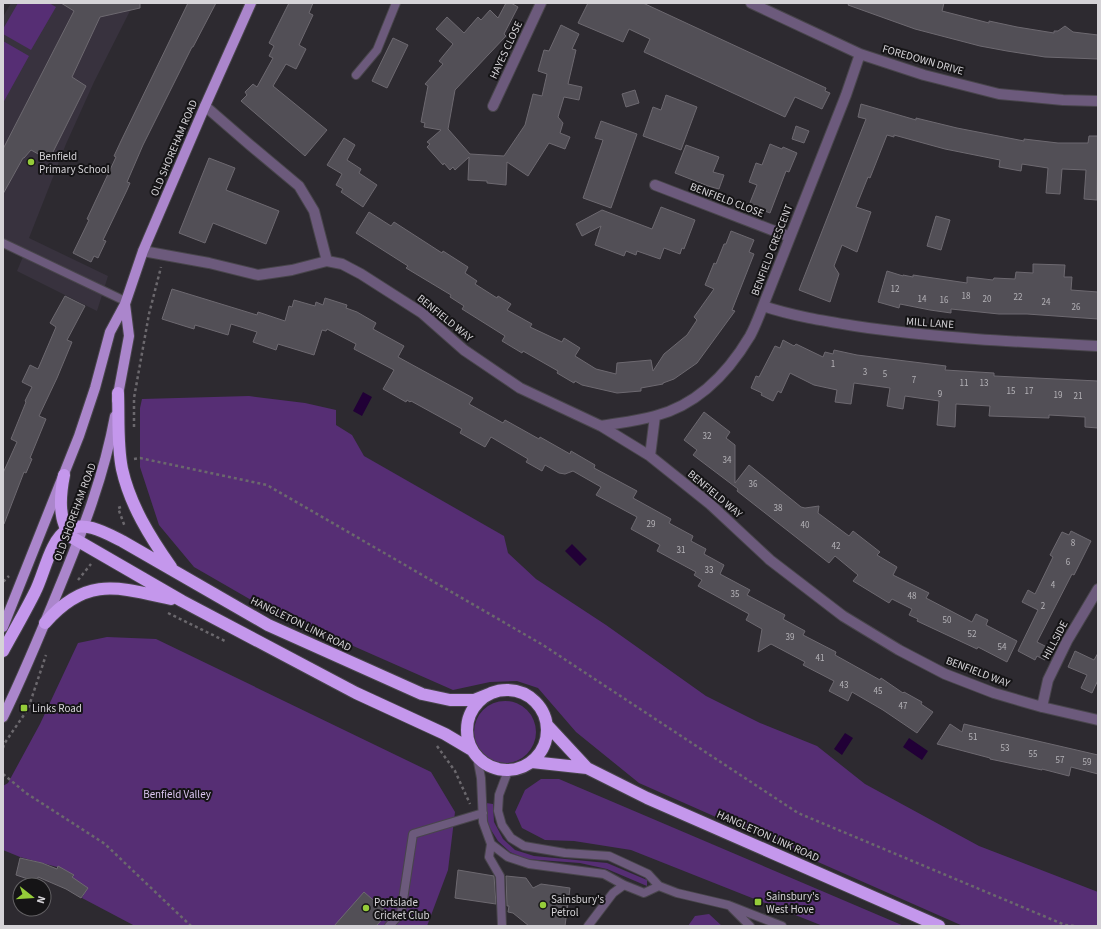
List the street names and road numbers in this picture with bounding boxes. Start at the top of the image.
street label: HAYES CLOSE [486,18,526,81]
street label: FOREDOWN DRIVE [881,41,966,79]
street label: OLD SHOREHAM ROAD [147,97,201,199]
street label: BENFIELD CLOSE [688,179,766,221]
street label: BENFIELD CRESCENT [748,202,796,298]
street label: BENFIELD WAY [414,291,477,346]
street label: MILL LANE [906,314,955,332]
street label: OLD SHOREHAM ROAD [50,461,100,563]
street label: BENFIELD WAY [684,467,746,522]
street label: HANGLETON LINK ROAD [248,593,354,655]
street label: HILLSIDE [1039,618,1072,662]
street label: BENFIELD WAY [944,653,1013,691]
street label: HANGLETON LINK ROAD [714,807,822,865]

